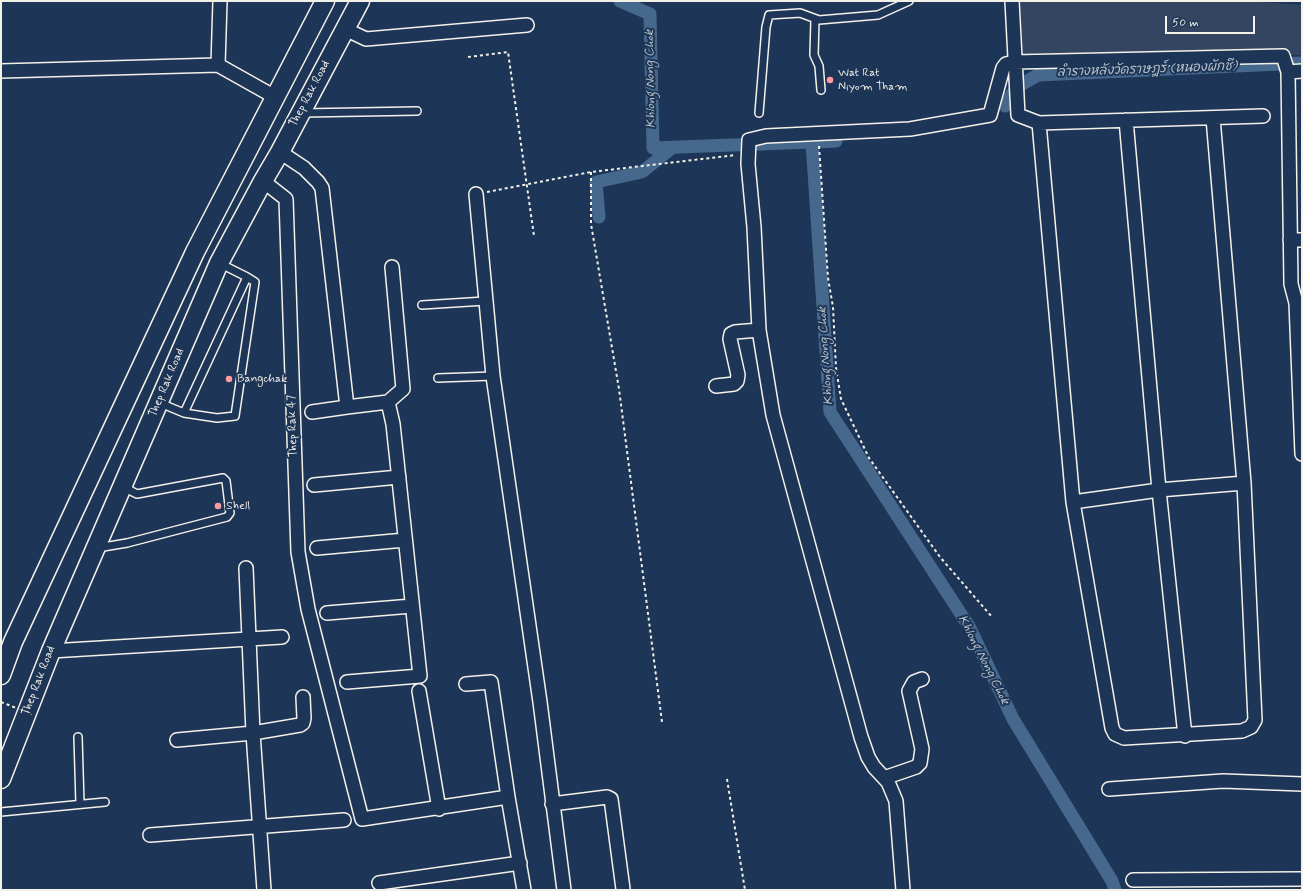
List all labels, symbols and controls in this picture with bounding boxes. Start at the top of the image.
scale bar [1167,8,1257,34]
text: 50 m [1172,15,1199,31]
water label: Khlong Nong Chok [642,30,660,128]
street label: Thep Rak Road [286,58,334,130]
water label: ลำรางหลังวัดราษฎร์ (หนองผักชี) [1057,59,1237,81]
place label: Wat Rat Niyom Tham [838,66,907,94]
marker: Wat Rat Niyom Tham [825,75,835,85]
water label: Khlong Nong Chok [815,306,837,406]
street label: Thep Rak Road [146,346,188,420]
place label: Bangchak [237,372,287,386]
marker: Bangchak [224,374,234,384]
street label: Thep Rak 47 [285,395,301,457]
place label: Shell [226,499,250,513]
marker: Shell [213,501,223,511]
water label: Khlong Nong Chok [954,613,1012,707]
street label: Thep Rak Road [19,644,59,718]

